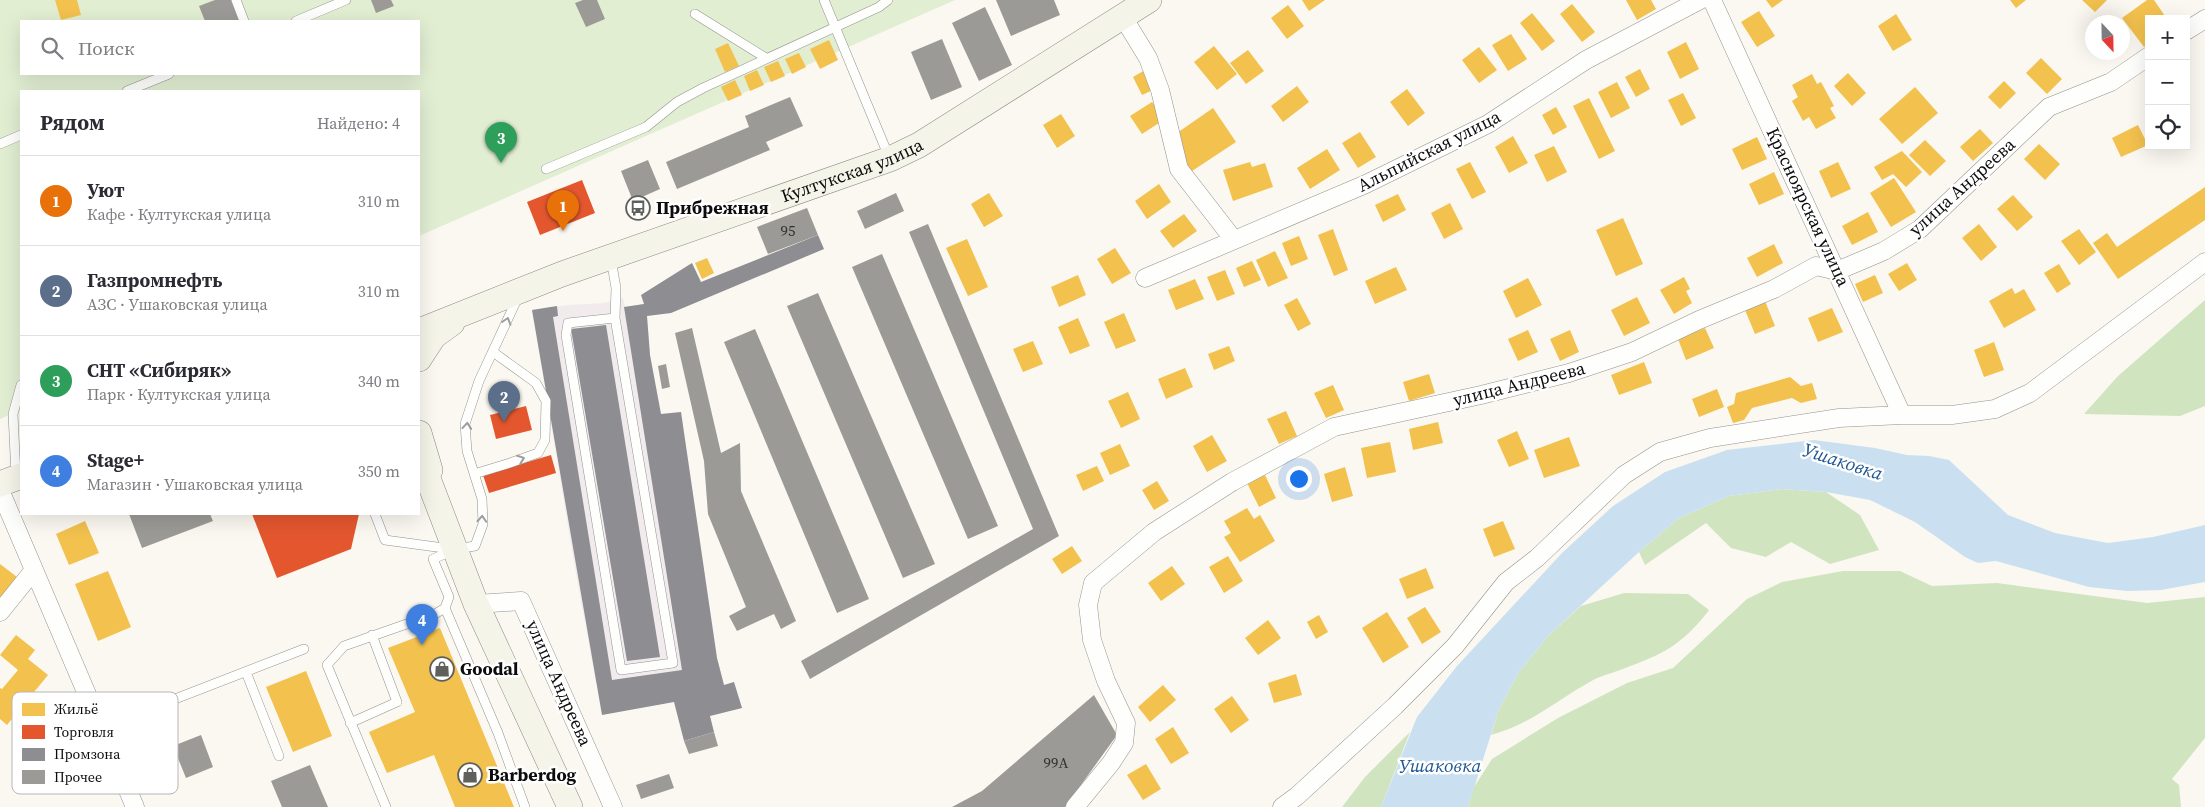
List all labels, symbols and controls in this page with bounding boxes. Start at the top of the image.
north arrow [2085,15,2130,60]
map controls [2145,15,2190,150]
button: + [2145,15,2190,60]
search box [20,20,420,75]
icon: search [38,34,66,62]
text: Поиск [78,35,135,61]
button: − [2145,60,2190,105]
street label: Альпийская улица [1353,103,1505,198]
button: locate [2145,105,2190,150]
text: Рядом [40,108,105,137]
text: Найдено: 4 [317,112,400,134]
pin: 3 [485,122,517,163]
street label: Красноярская улица [1761,123,1857,291]
street label: Култукская улица [778,131,928,208]
street label: улица Андреева [1903,131,2021,241]
text: Уют [87,177,125,203]
text: 1 [52,190,60,212]
text: 310 m [358,190,400,212]
pin: 1 [547,190,579,231]
bus stop icon: Прибрежная [625,195,651,221]
place label: Прибрежная [656,195,769,220]
text: Кафе · Култукская улица [87,203,271,225]
house number: 95 [780,220,796,241]
text: Газпромнефть [87,267,222,293]
text: 2 [52,280,60,302]
text: 310 m [358,280,400,302]
text: АЗС · Ушаковская улица [87,293,268,315]
one-way arrow [501,317,511,325]
street label: улица Андреева [1450,355,1588,412]
text: СНТ «Сибиряк» [87,357,231,383]
text: 3 [52,370,60,392]
text: 340 m [358,370,400,392]
pin: 2 [488,381,520,422]
text: Парк · Култукская улица [87,383,271,405]
one-way arrow [461,422,472,430]
water label: Ушаковка [1800,436,1886,486]
text: Stage+ [87,447,144,473]
one-way arrow [516,455,524,465]
text: 4 [52,460,60,482]
text: 350 m [358,460,400,482]
your location [1286,466,1312,492]
text: Магазин · Ушаковская улица [87,473,303,495]
one-way arrow [476,515,487,523]
pin: 4 [406,604,438,645]
street label: улица Андреева [521,616,599,750]
shop icon: Goodal [429,656,455,682]
place label: Goodal [460,656,519,681]
legend [12,692,178,794]
text: Жильё [54,699,98,719]
text: Торговля [54,722,114,742]
text: Промзона [54,744,121,764]
house number: 99А [1044,752,1069,773]
water label: Ушаковка [1399,752,1481,778]
shop icon: Barberdog [457,762,483,788]
place label: Barberdog [488,762,577,787]
text: Прочее [54,767,102,787]

